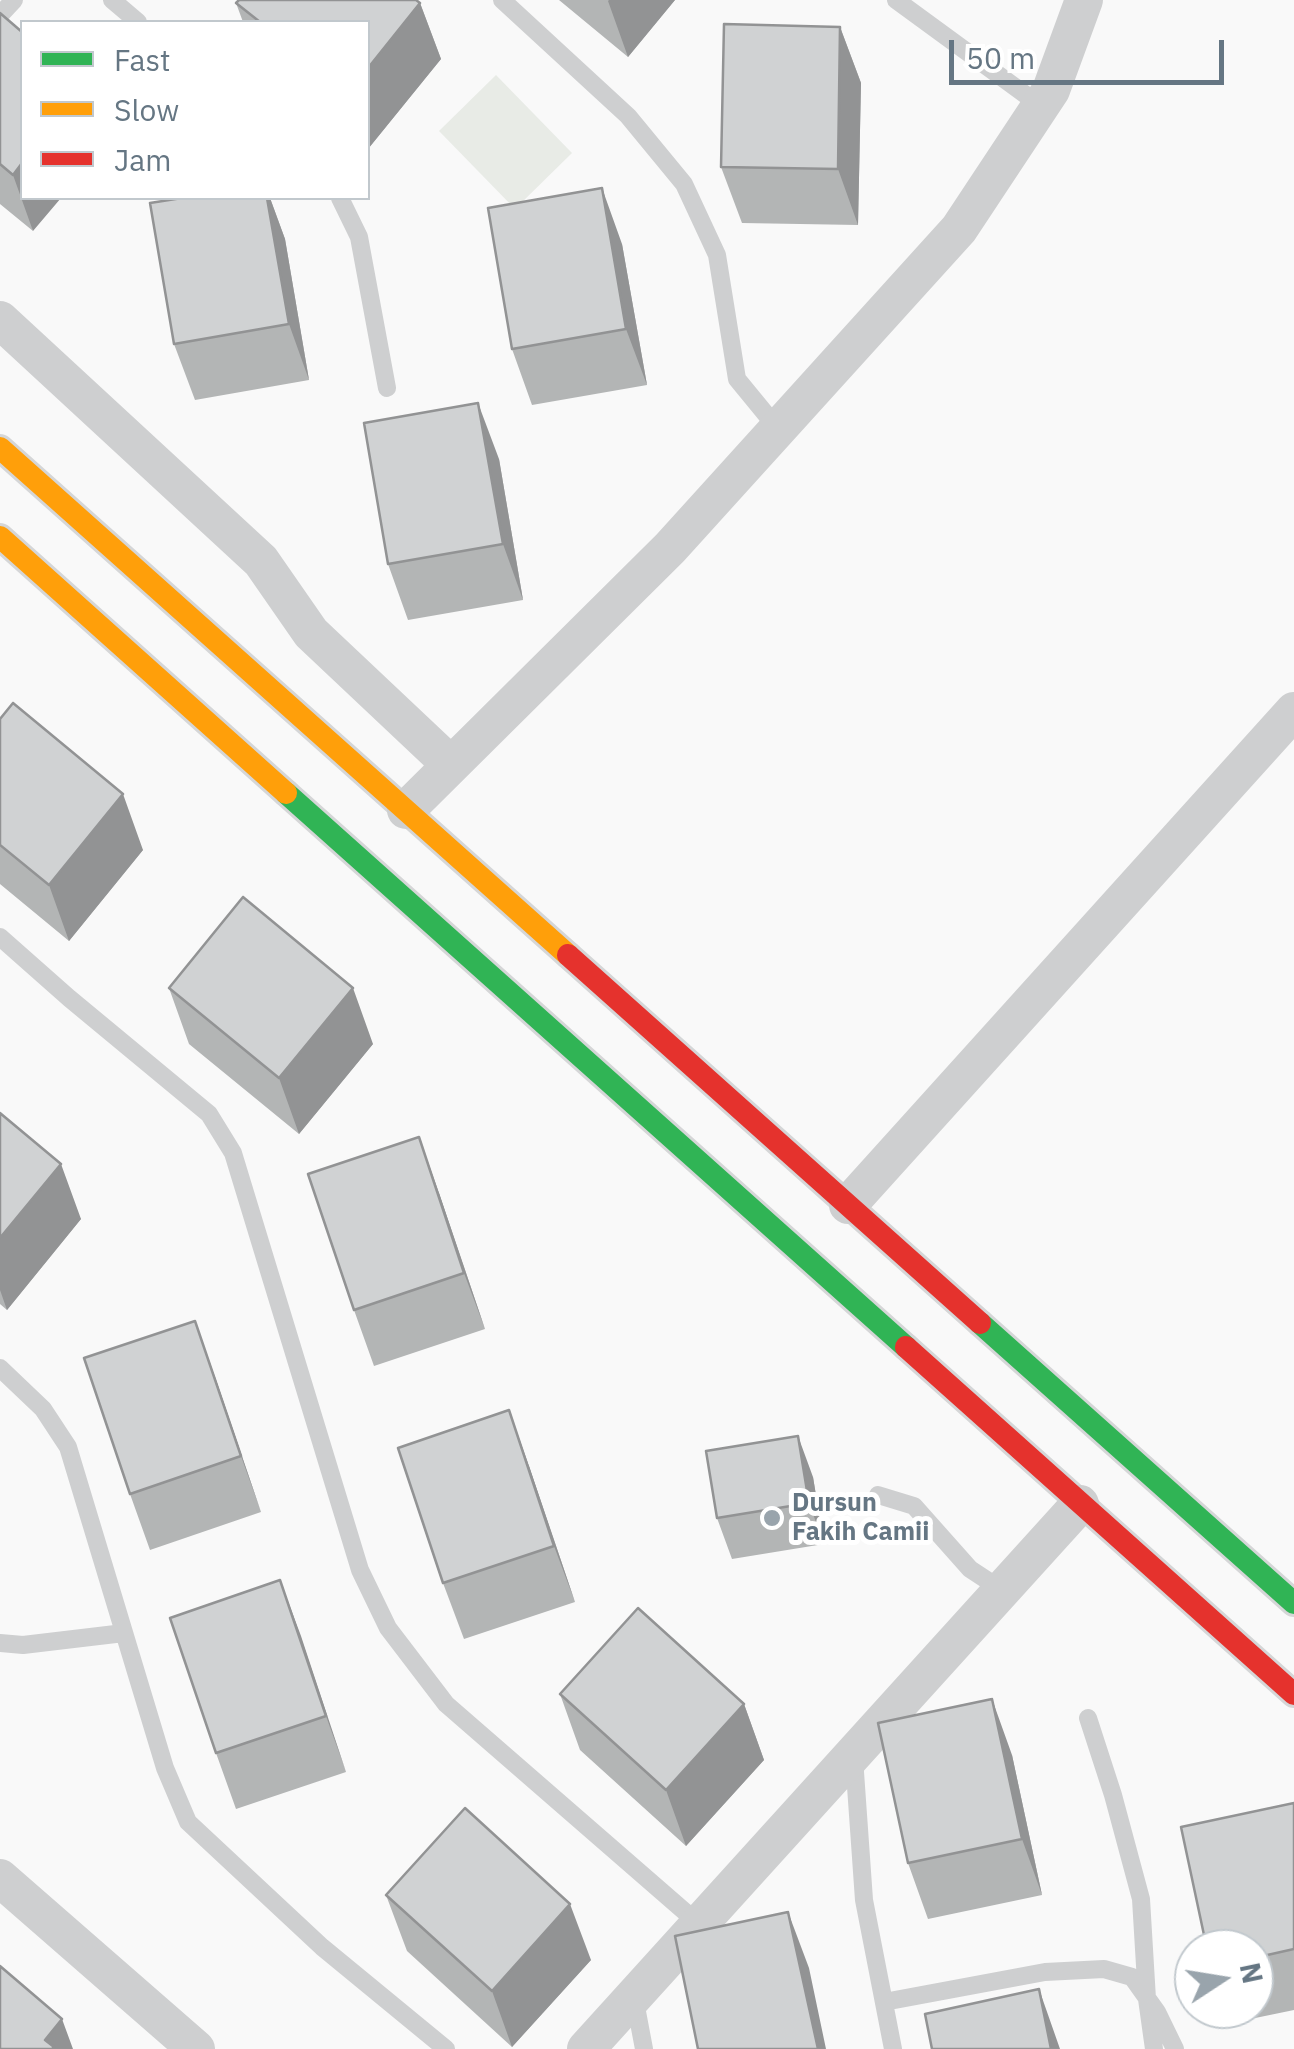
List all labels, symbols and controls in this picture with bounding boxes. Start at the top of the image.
legend [20,20,370,200]
scale bar [954,20,1229,82]
text: 50 m [966,38,1035,77]
text: Fast [114,40,171,79]
text: Slow [114,90,179,129]
text: Jam [114,140,172,179]
place label: Dursun Fakih Camii [792,1489,929,1548]
marker: Dursun Fakih Camii [761,1507,783,1529]
north arrow [1174,1929,1274,2029]
text: N [1232,1959,1272,1987]

